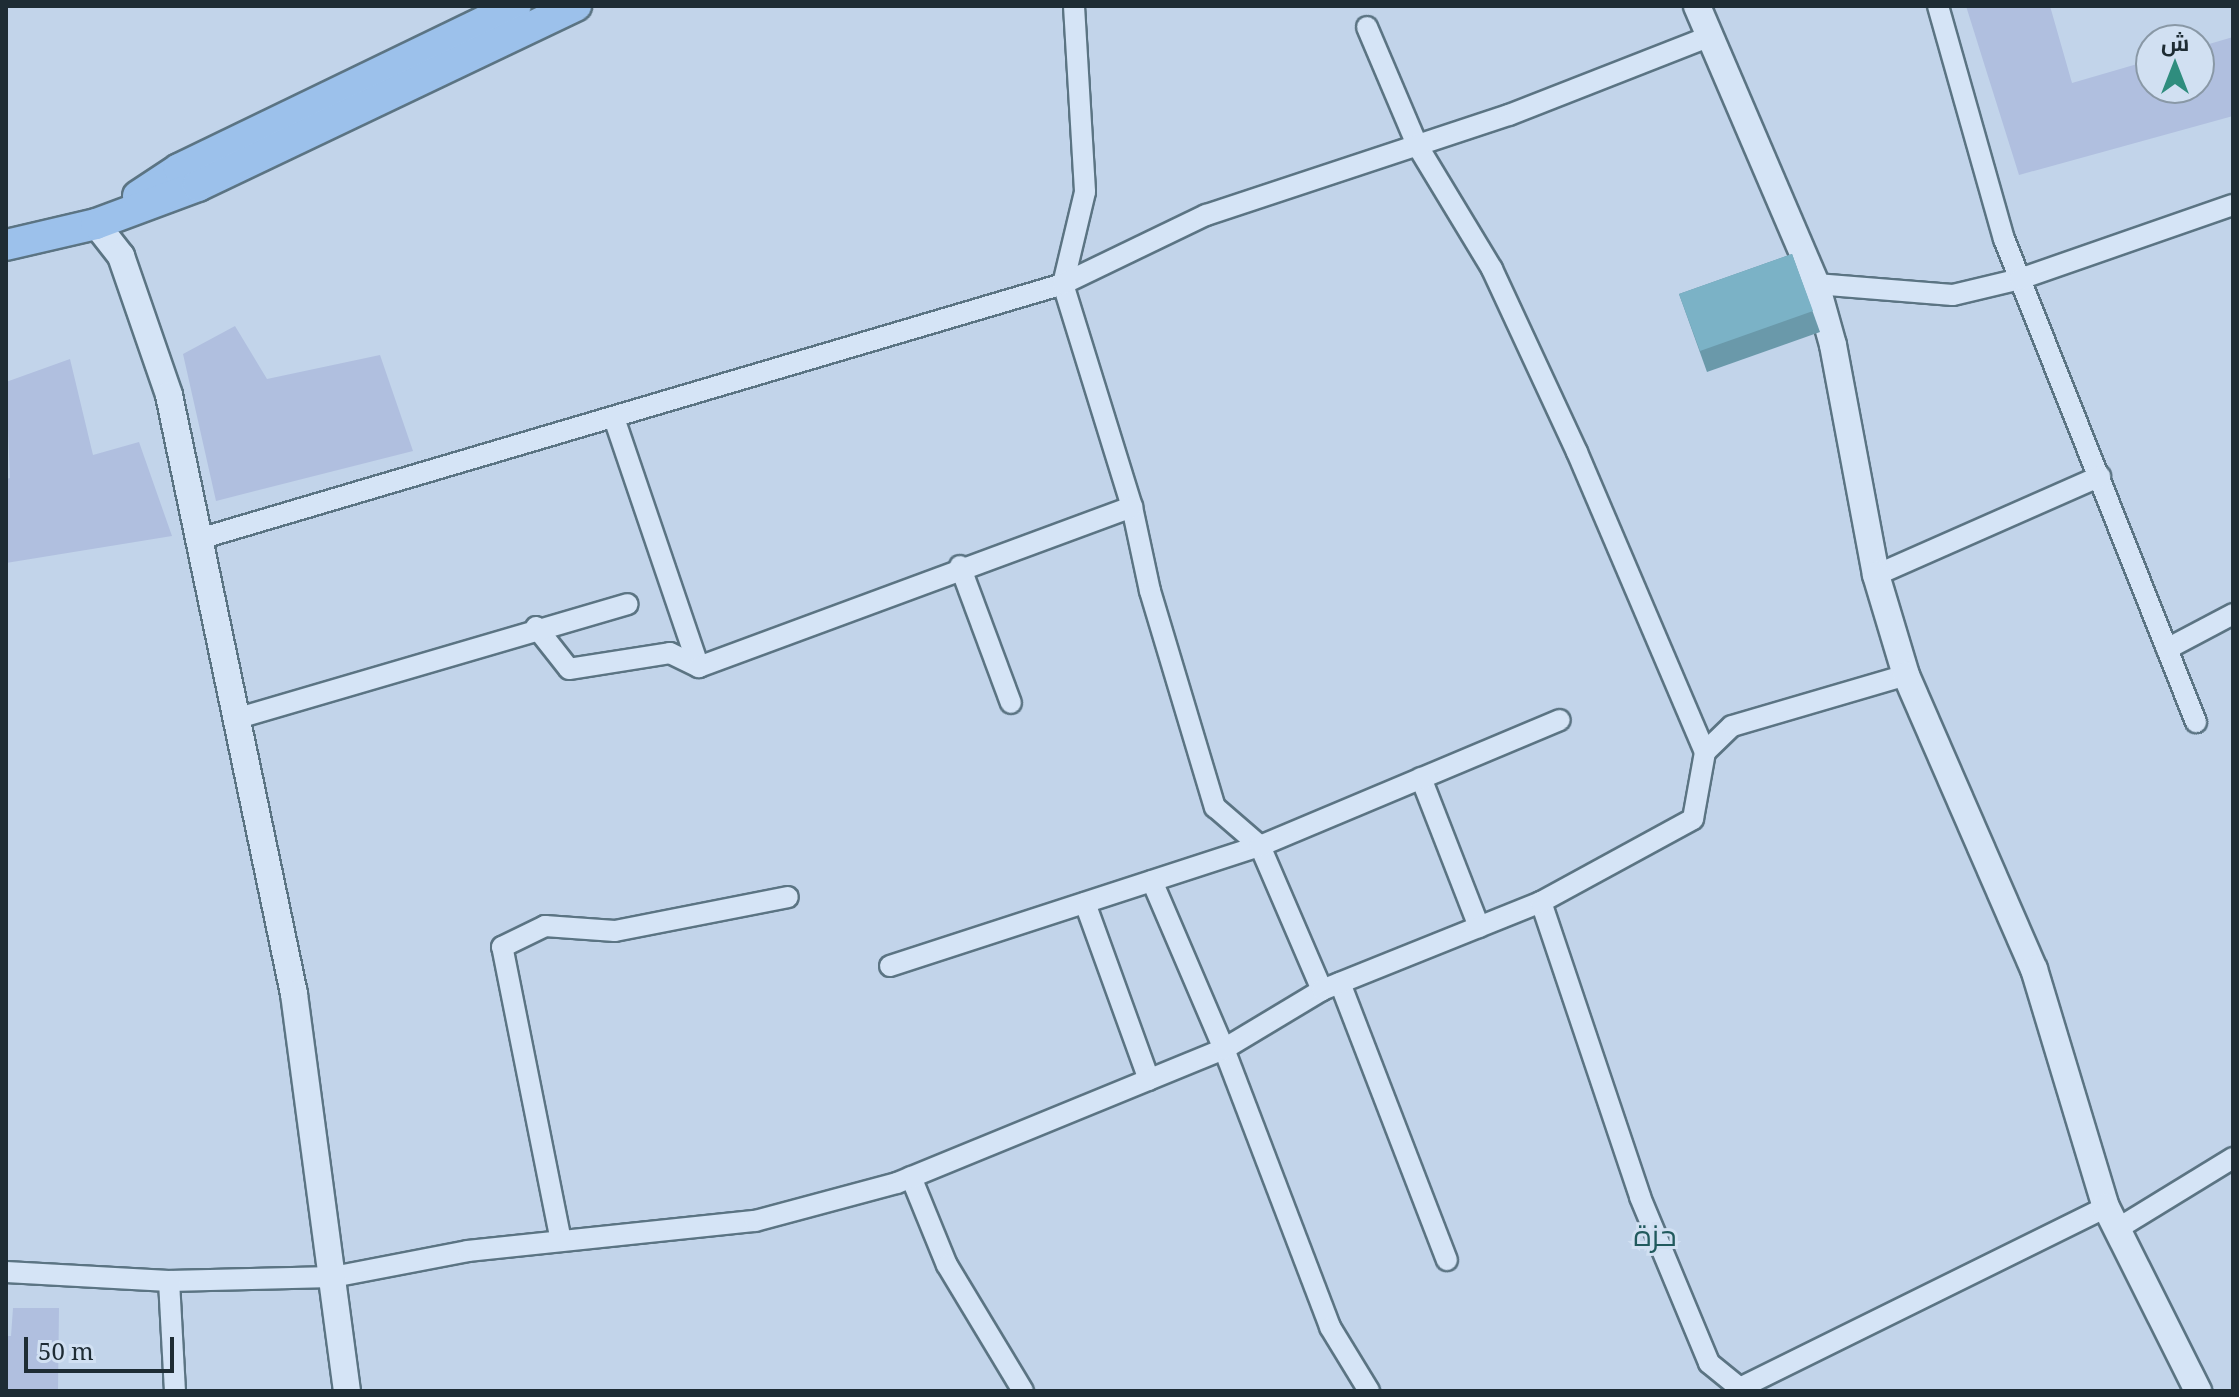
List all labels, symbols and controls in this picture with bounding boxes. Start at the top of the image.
north arrow [2135,24,2215,104]
text: ش [2161,27,2189,57]
district label: حزة [1633,1217,1677,1253]
scale bar [28,1321,178,1371]
text: 50 m [38,1334,94,1367]

